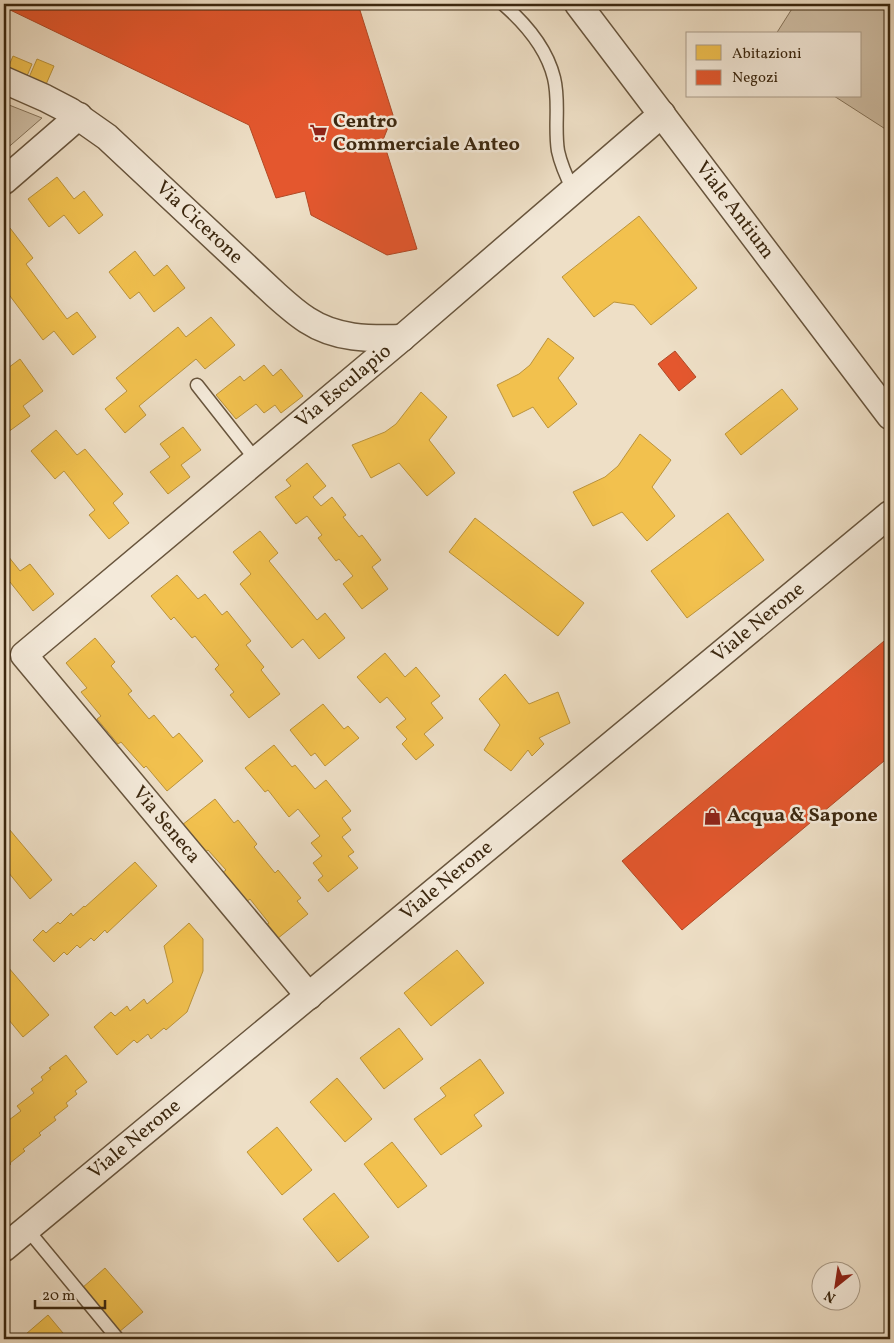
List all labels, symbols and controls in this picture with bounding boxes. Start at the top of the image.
legend [686,32,862,98]
text: Abitazioni [732,44,802,65]
text: Negozi [732,68,778,89]
place label: Centro Commerciale Anteo [333,108,520,159]
supermarket icon: Centro Commerciale Anteo [309,123,329,143]
street label: Viale Antium [688,156,781,265]
street label: Via Cicerone [149,175,249,271]
street label: Via Esculapio [290,338,398,435]
street label: Viale Nerone [706,576,811,670]
street label: Via Seneca [125,780,207,870]
place label: Acqua & Sapone [727,802,878,830]
shop icon: Acqua & Sapone [703,806,723,826]
street label: Viale Nerone [394,834,499,928]
street label: Viale Nerone [82,1093,187,1186]
north arrow [812,1260,862,1310]
scale bar [35,1278,105,1310]
text: N [821,1285,839,1307]
text: 20 m [42,1286,75,1307]

